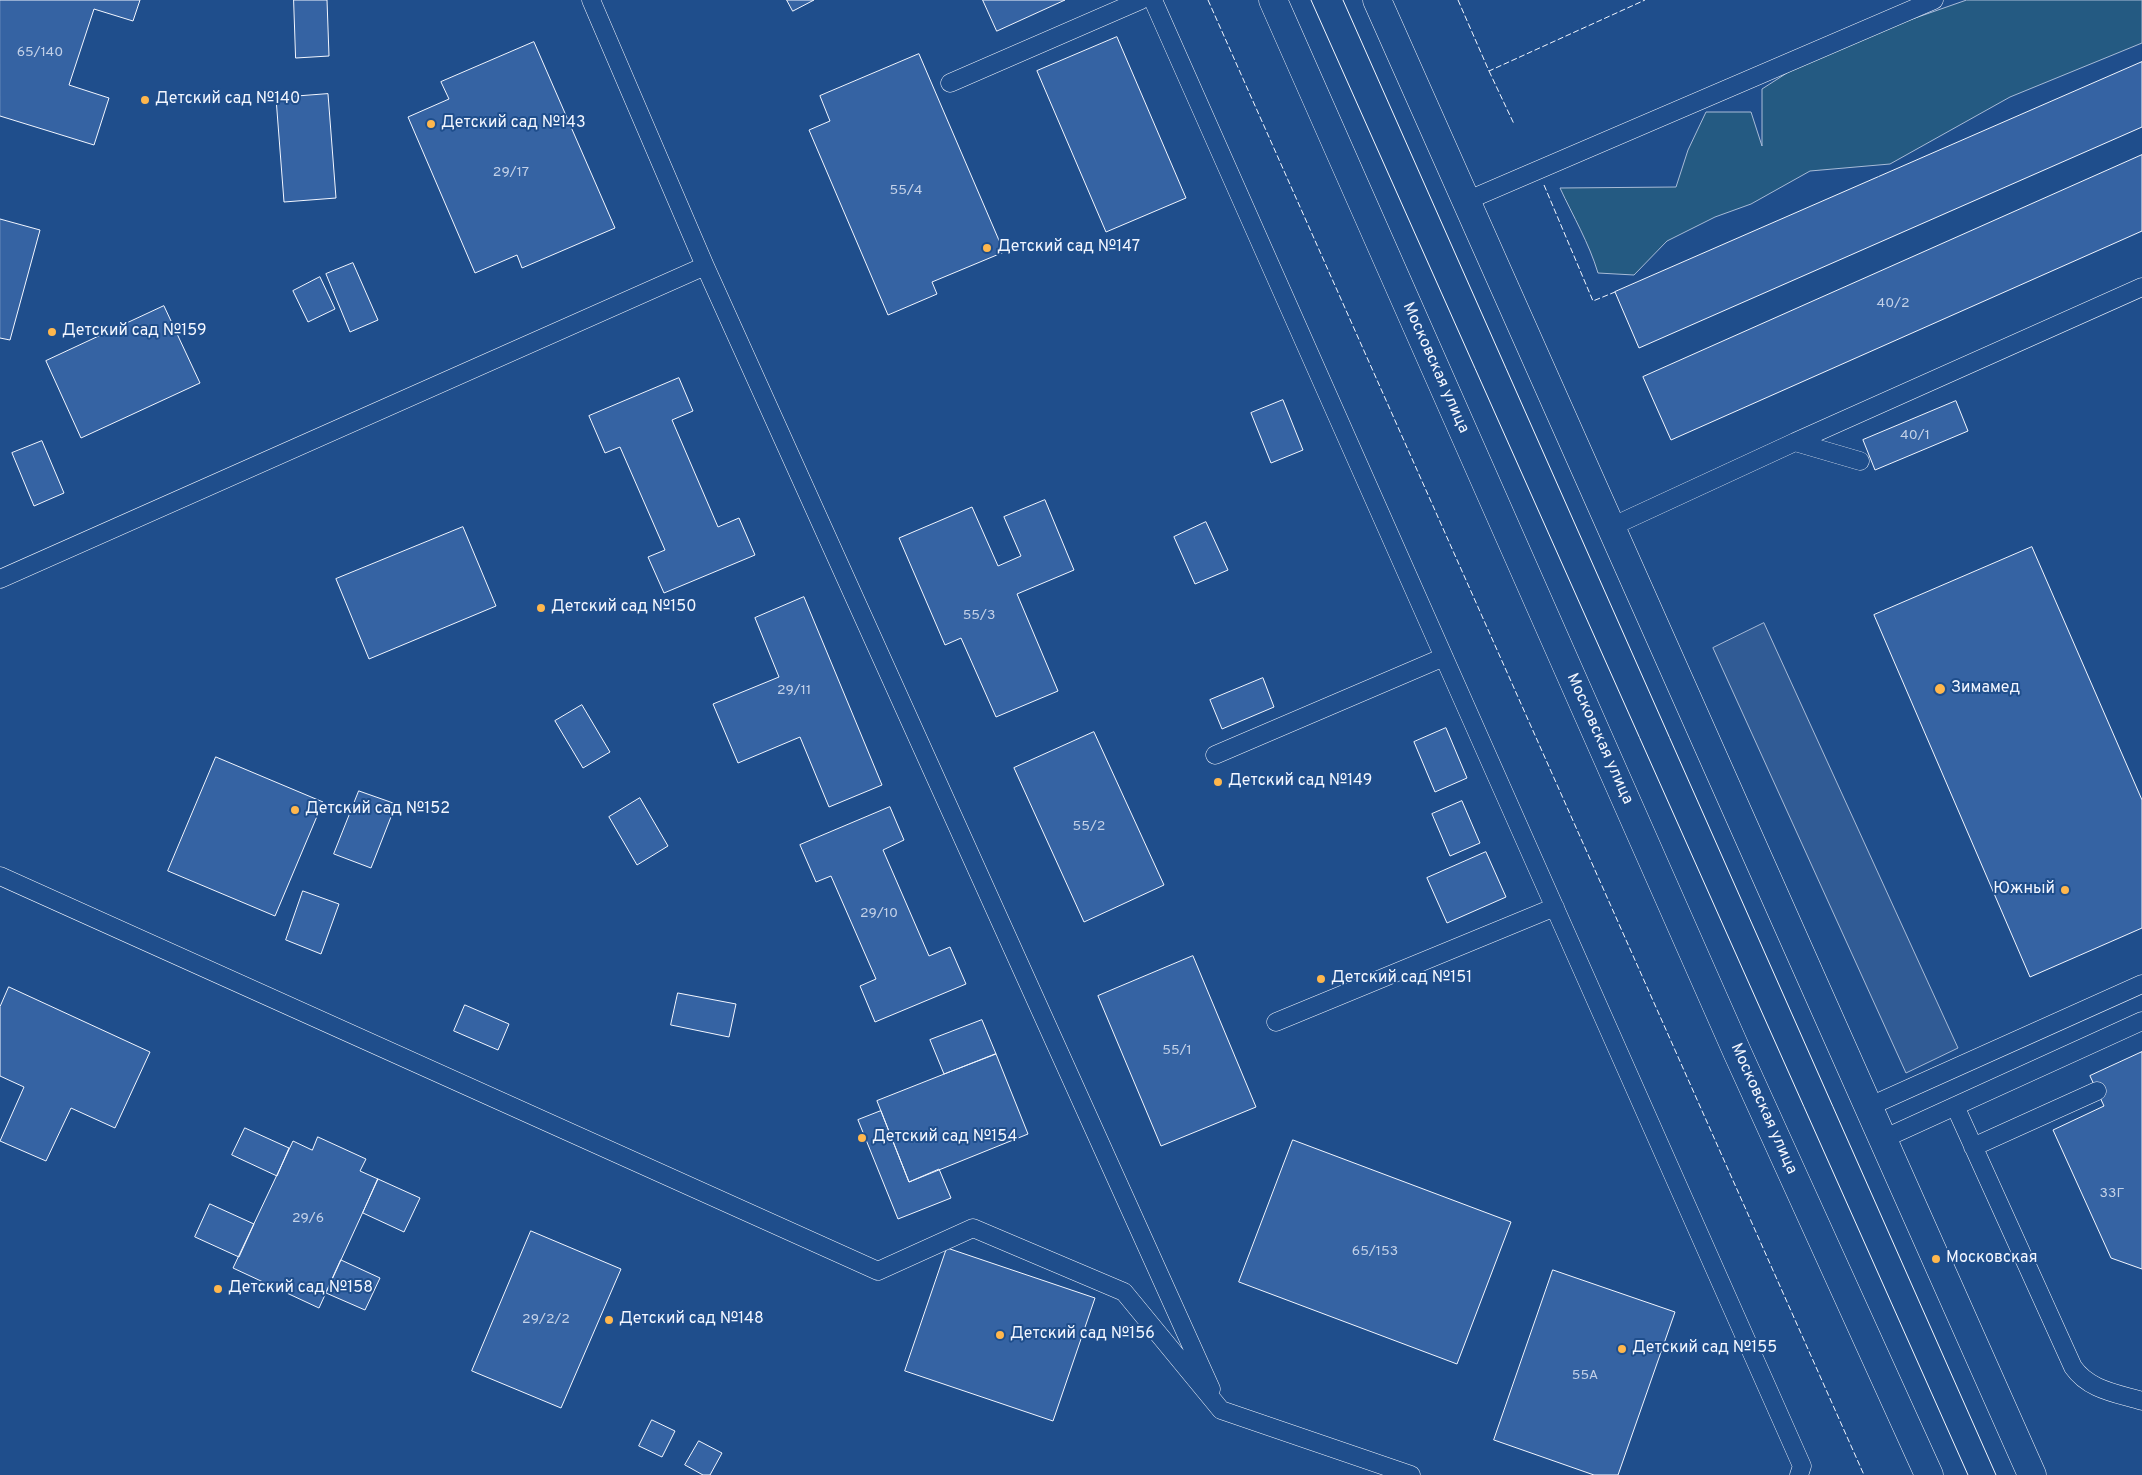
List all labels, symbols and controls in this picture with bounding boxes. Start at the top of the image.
house number: 65/140 [17,45,63,61]
place label: Детский сад №140 [155,90,300,110]
marker: Детский сад №140 [139,94,151,106]
place label: Детский сад №143 [441,114,586,134]
marker: Детский сад №143 [425,118,437,130]
house number: 29/17 [493,165,529,181]
house number: 55/4 [890,183,922,199]
place label: Детский сад №147 [997,238,1140,258]
marker: Детский сад №147 [981,242,993,254]
house number: 40/2 [1876,296,1910,312]
street label: Московская улица [1397,300,1473,436]
place label: Детский сад №159 [62,322,207,342]
marker: Детский сад №159 [46,326,58,338]
house number: 40/1 [1900,428,1930,444]
place label: Детский сад №150 [551,598,696,618]
marker: Детский сад №150 [535,602,547,614]
house number: 55/3 [963,608,995,624]
street label: Московская улица [1561,671,1637,807]
place label: Зимамед [1951,679,2020,699]
marker: Зимамед [1933,682,1947,696]
house number: 29/11 [777,683,811,699]
place label: Детский сад №149 [1228,772,1372,792]
marker: Детский сад №149 [1212,776,1224,788]
place label: Детский сад №152 [305,800,450,820]
marker: Детский сад №152 [289,804,301,816]
house number: 55/2 [1073,819,1105,835]
place label: Южный [1993,880,2055,900]
marker: Южный [2059,884,2071,896]
house number: 29/10 [860,906,898,922]
place label: Детский сад №151 [1331,969,1472,989]
marker: Детский сад №151 [1315,973,1327,985]
street label: Московская улица [1725,1041,1801,1177]
house number: 55/1 [1162,1043,1192,1059]
place label: Детский сад №154 [872,1128,1018,1148]
marker: Детский сад №154 [856,1132,868,1144]
house number: 33Г [2100,1186,2124,1202]
house number: 29/6 [292,1211,324,1227]
house number: 65/153 [1352,1244,1398,1260]
place label: Московская [1946,1249,2038,1269]
marker: Московская [1930,1253,1942,1265]
place label: Детский сад №158 [228,1279,373,1299]
marker: Детский сад №158 [212,1283,224,1295]
place label: Детский сад №148 [619,1310,764,1330]
house number: 29/2/2 [522,1312,570,1328]
marker: Детский сад №148 [603,1314,615,1326]
place label: Детский сад №156 [1010,1325,1155,1345]
marker: Детский сад №156 [994,1329,1006,1341]
place label: Детский сад №155 [1632,1339,1777,1359]
marker: Детский сад №155 [1616,1343,1628,1355]
house number: 55А [1572,1368,1598,1384]

